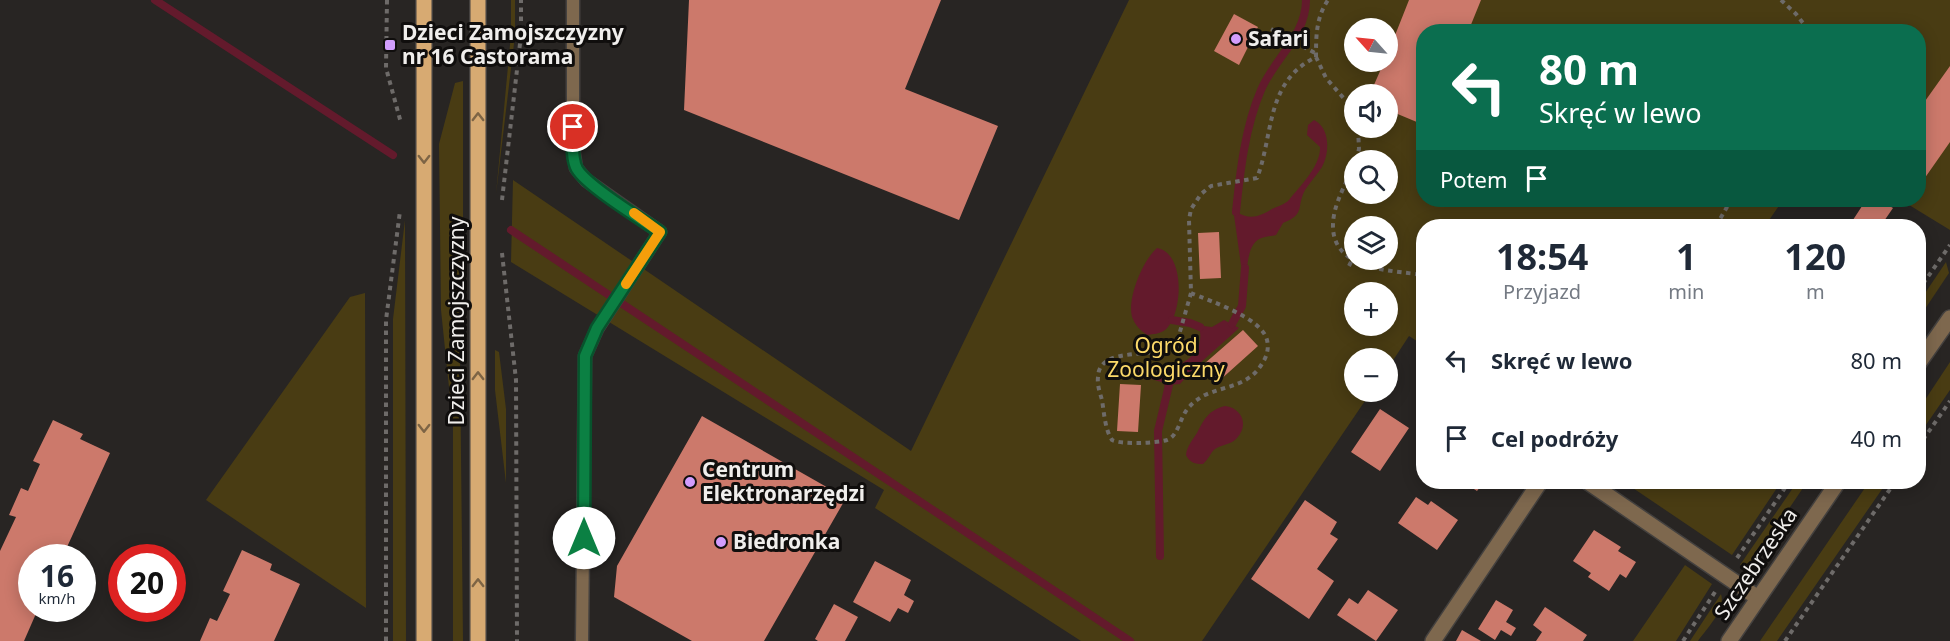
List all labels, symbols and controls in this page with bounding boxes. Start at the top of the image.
place label: Dzieci Zamojszczyzny nr 16 Castorama [402,18,624,70]
north arrow [1344,18,1398,72]
map controls [1344,18,1398,402]
place label: Safari [1248,24,1309,52]
marker: Safari [1229,32,1243,46]
marker: Dzieci Zamojszczyzny nr 16 Castorama [383,38,397,52]
text: 80 m [1539,40,1639,97]
icon: left [1440,48,1518,126]
button: sound [1344,84,1398,138]
text: Skręć w lewo [1539,94,1702,131]
pin [547,101,598,152]
icon: arrive [556,110,589,143]
one-way arrow [471,113,484,122]
button: search [1344,150,1398,204]
one-way arrow [418,154,430,163]
icon: arrive [1520,162,1553,195]
text: Potem [1440,164,1508,194]
street label: Dzieci Zamojszczyzny [442,216,470,426]
button: layers [1344,216,1398,270]
text: 18:54 [1496,232,1588,281]
text: 1 [1676,232,1697,281]
text: 120 [1784,232,1846,281]
text: Przyjazd [1503,278,1581,305]
text: min [1668,278,1704,305]
text: m [1806,278,1825,305]
button: + [1344,282,1398,336]
park label: Ogród Zoologiczny [1107,331,1225,383]
icon: left [1440,344,1473,377]
text: Skręć w lewo [1491,345,1633,375]
text: 80 m [1851,345,1902,375]
button: − [1344,348,1398,402]
one-way arrow [472,372,484,381]
icon: arrive [1440,422,1473,455]
text: Cel podróży [1491,423,1618,453]
text: 40 m [1851,423,1902,453]
one-way arrow [418,424,430,433]
place label: Centrum Elektronarzędzi [702,455,865,507]
marker: Centrum Elektronarzędzi [683,475,697,489]
street label: Szczebrzeska [1707,502,1803,625]
position arrow [552,506,616,570]
place label: Biedronka [733,527,840,555]
marker: Biedronka [714,535,728,549]
speed limit sign: 20 [108,544,186,622]
text: 16 [40,555,74,596]
one-way arrow [472,578,484,587]
text: km/h [39,588,75,608]

